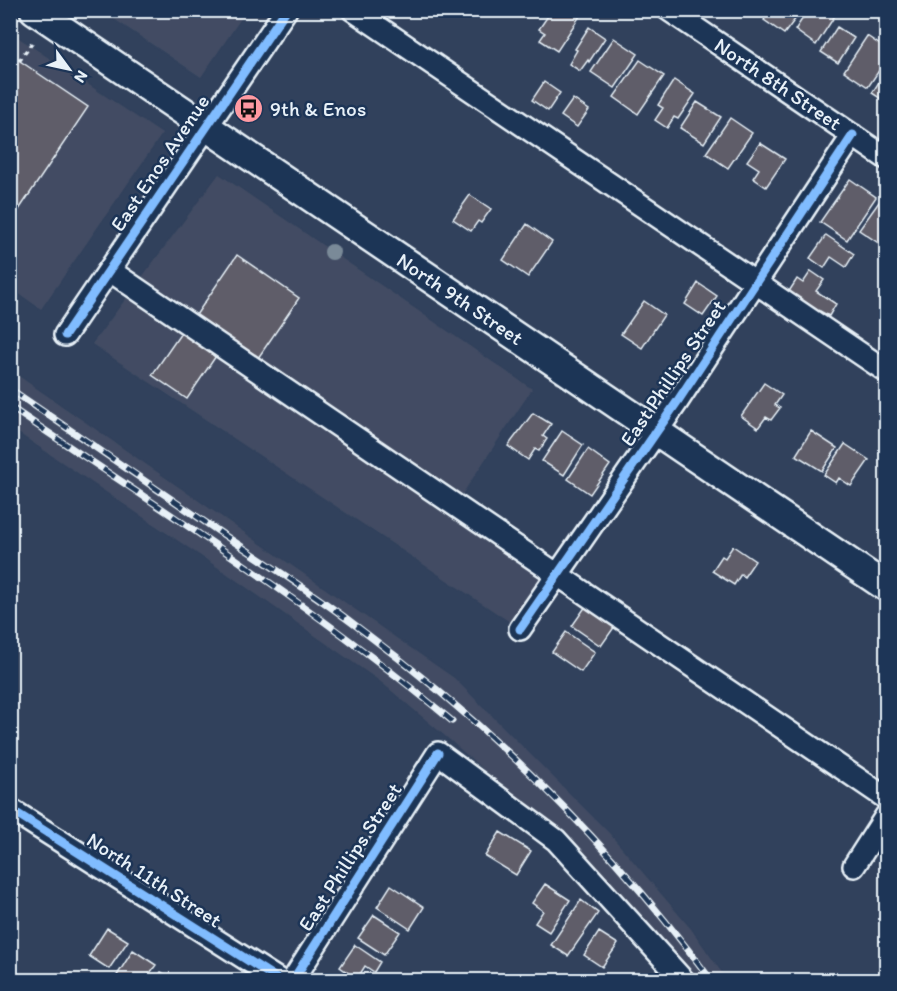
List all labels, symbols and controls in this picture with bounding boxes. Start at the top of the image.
street label: North 8th Street [710,32,847,135]
north arrow [39,39,99,99]
text: N [70,67,92,87]
street label: East Enos Avenue [105,90,215,236]
bus stop icon: 9th & Enos [233,93,265,125]
place label: 9th & Enos [270,96,366,121]
street label: North 9th Street [392,247,528,350]
street label: East Phillips Street [614,295,731,451]
street label: East Phillips Street [292,778,407,935]
street label: North 11th Street [82,827,227,933]

